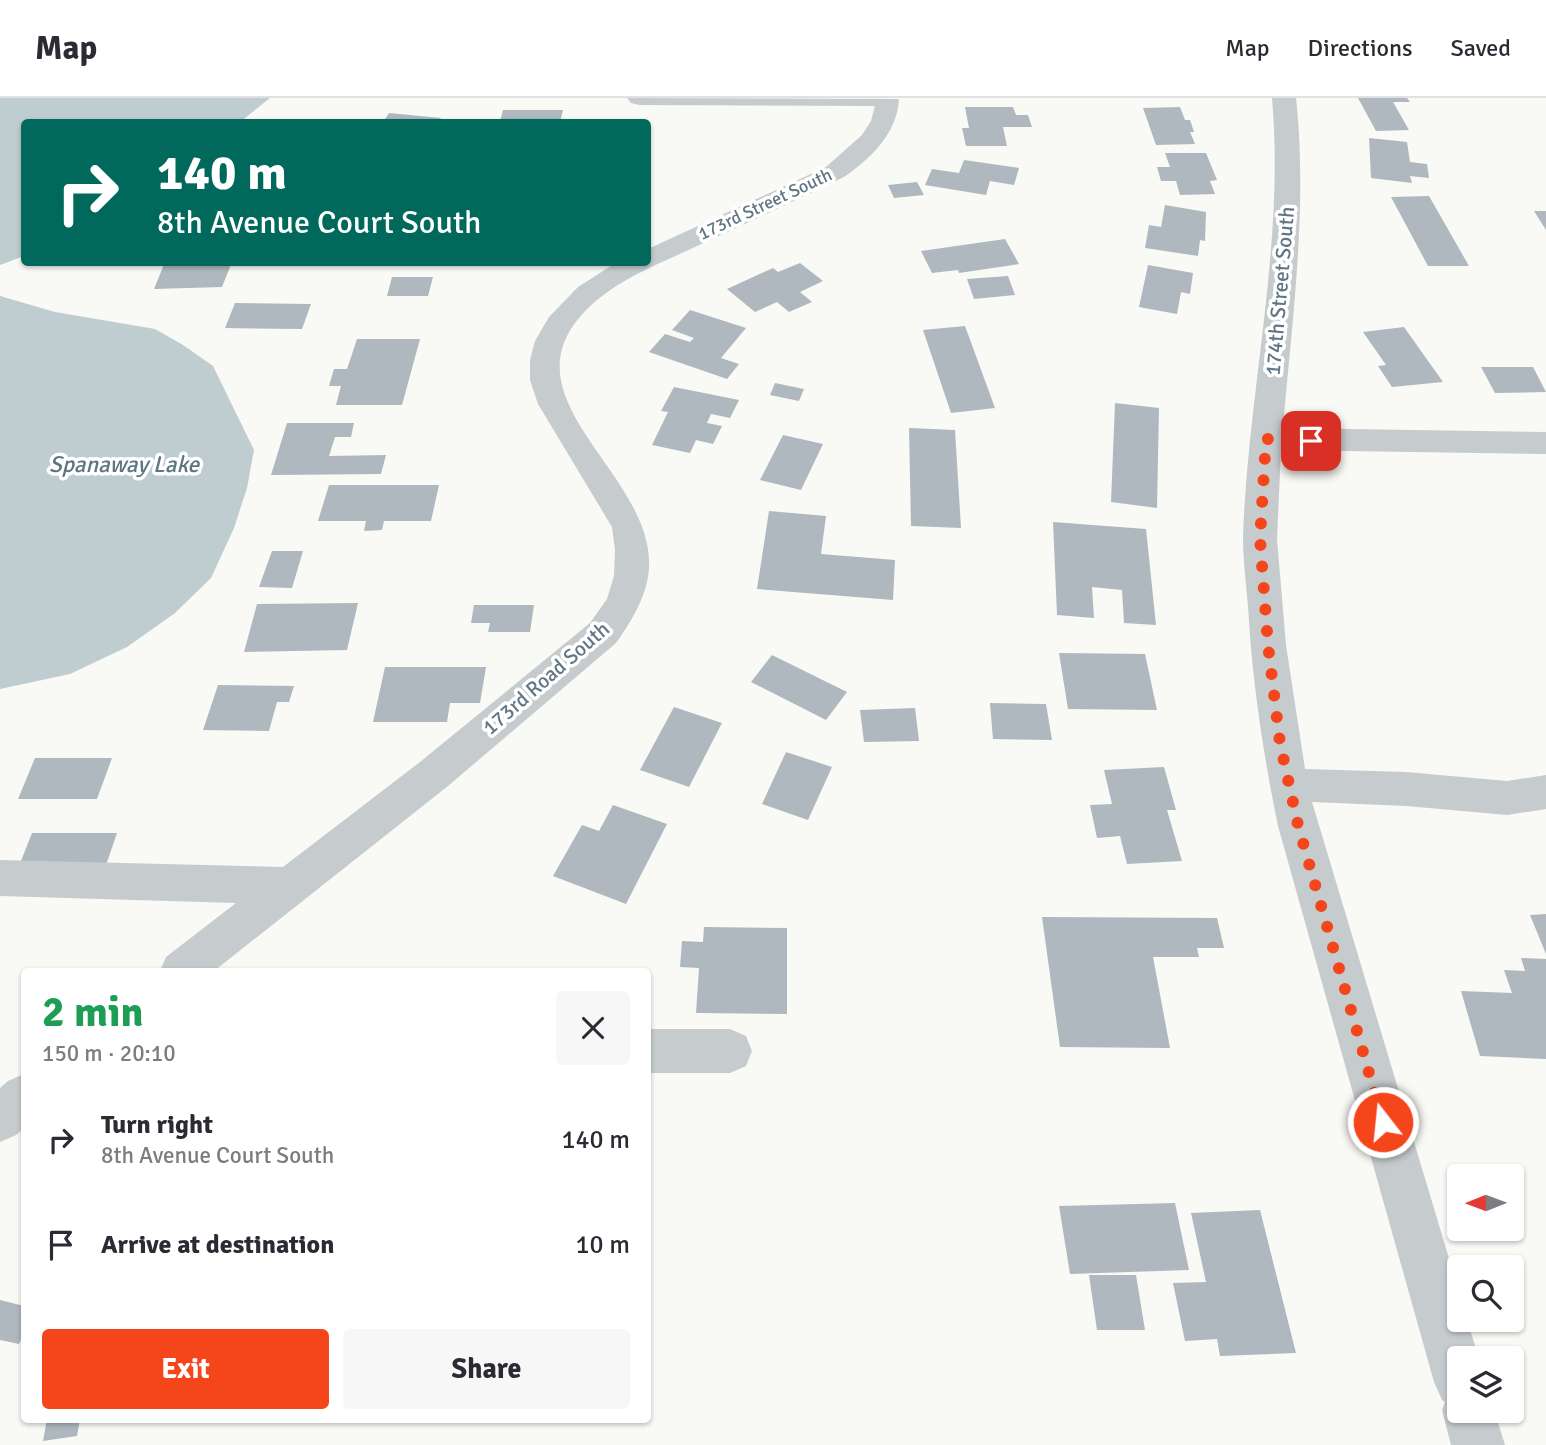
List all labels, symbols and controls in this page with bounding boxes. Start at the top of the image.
text: Map [35,28,97,69]
text: Map [1225,33,1270,63]
text: Directions [1308,33,1413,63]
text: Saved [1451,33,1511,63]
text: 140 m [157,143,287,203]
icon: right [42,147,133,238]
street label: 173rd Street South [695,163,835,245]
text: 8th Avenue Court South [157,203,482,242]
street label: 174th Street South [1260,205,1300,377]
pin [1281,411,1341,471]
icon: arrive [1292,422,1330,460]
water label: Spanaway Lake [49,450,201,479]
street label: 173rd Road South [477,616,615,740]
text: 2 min [42,987,143,1038]
button: close [556,991,630,1065]
text: 150 m · 20:10 [42,1039,176,1068]
position arrow [1346,1085,1420,1159]
text: Turn right [101,1109,213,1141]
icon: right [42,1121,80,1159]
text: 140 m [561,1124,630,1156]
text: 8th Avenue Court South [101,1141,334,1170]
north arrow [1447,1164,1524,1241]
map controls [1447,1164,1524,1423]
icon: arrive [42,1226,80,1264]
text: Arrive at destination [101,1229,334,1261]
text: 10 m [575,1229,630,1261]
button: search [1447,1255,1524,1332]
button: Exit [42,1329,329,1409]
button: Share [343,1329,630,1409]
button: layers [1447,1346,1524,1423]

